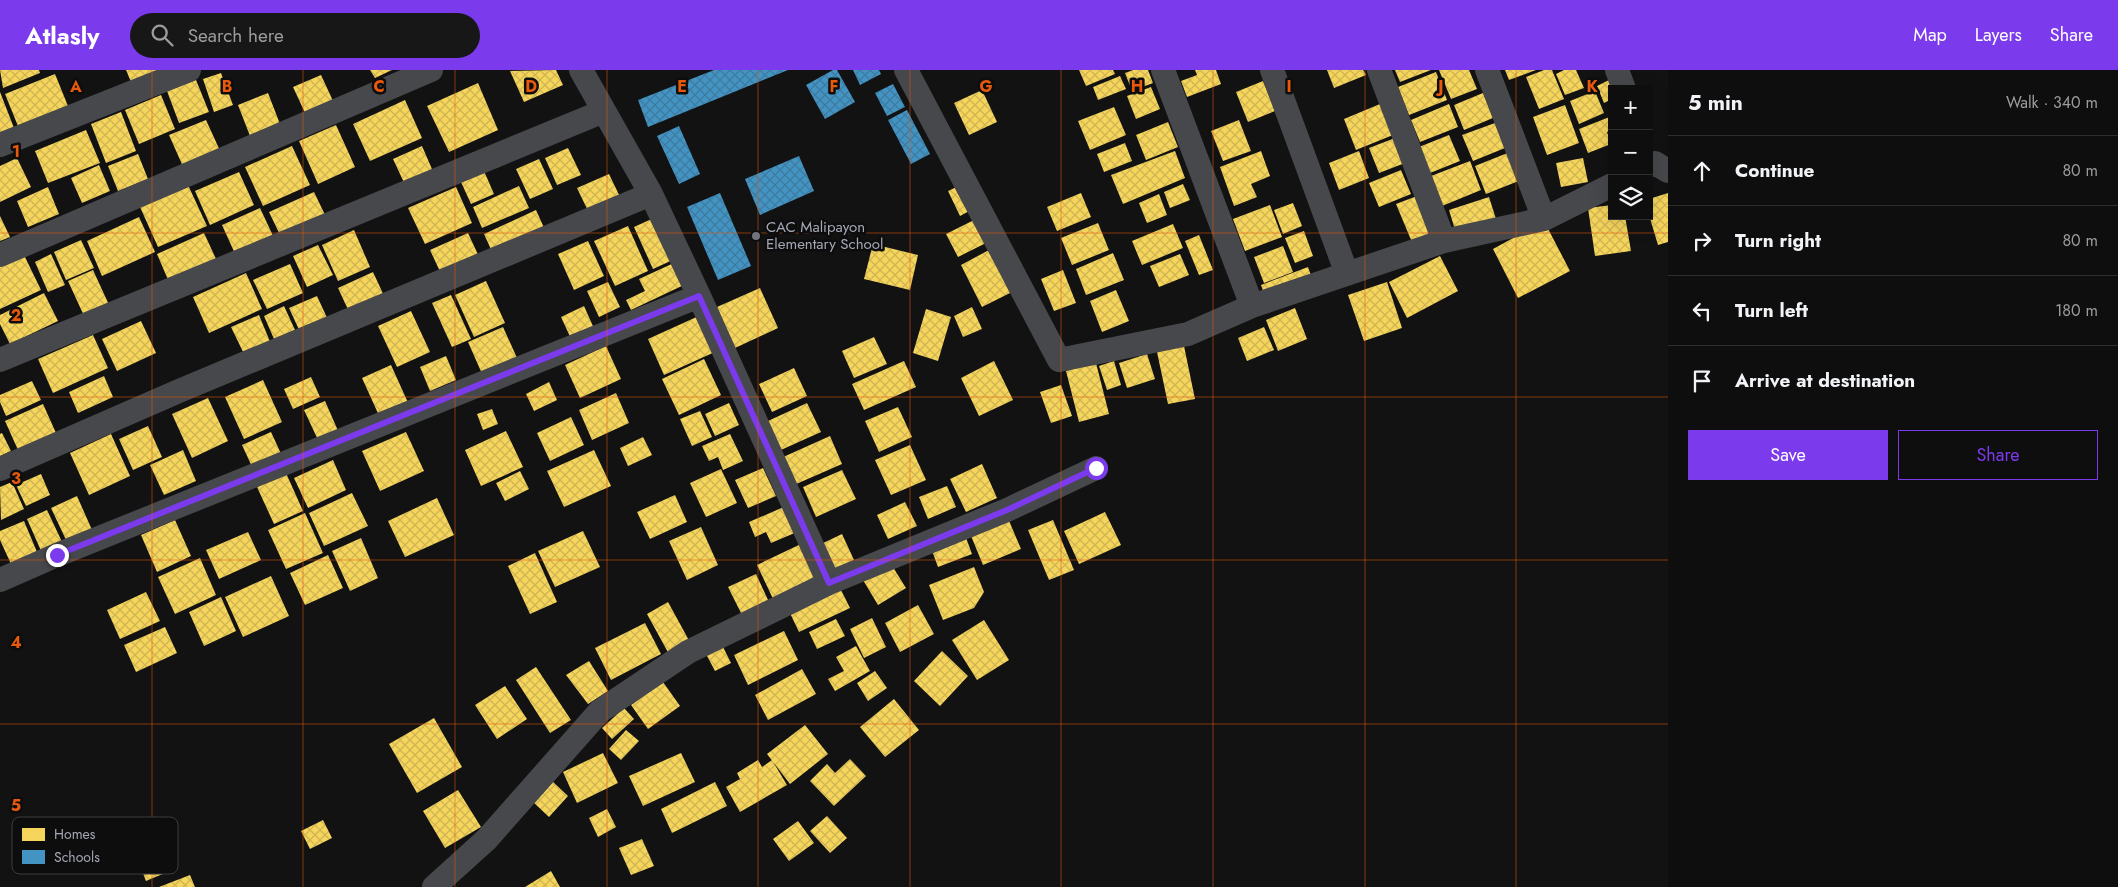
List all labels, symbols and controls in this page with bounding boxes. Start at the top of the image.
search box [130,13,480,58]
text: Atlasly [25,18,100,53]
icon: search [148,21,176,49]
text: Search here [188,22,284,49]
text: Map [1913,22,1947,48]
text: Layers [1975,22,2022,48]
text: Share [2050,22,2093,48]
text: A [69,75,82,98]
text: B [222,75,232,98]
text: C [373,75,385,98]
text: D [525,75,537,98]
text: E [677,75,687,98]
text: F [830,75,838,98]
text: G [979,75,993,98]
text: H [1131,75,1143,98]
text: I [1286,75,1292,98]
text: J [1435,75,1444,98]
text: K [1586,75,1598,98]
map controls [1608,85,1653,220]
button: + [1608,85,1653,130]
text: 5 min [1688,88,1743,118]
text: Walk · 340 m [2006,91,2098,114]
button: − [1608,130,1653,175]
text: 1 [12,140,20,163]
icon: ahead [1688,157,1716,185]
text: Continue [1735,157,1814,184]
text: 80 m [2062,159,2098,182]
button: layers [1608,175,1653,220]
place label: CAC Malipayon Elementary School [766,216,883,255]
icon: right [1688,227,1716,255]
text: Turn right [1735,227,1821,254]
text: 80 m [2062,229,2098,252]
marker: CAC Malipayon Elementary School [750,230,762,242]
icon: left [1688,297,1716,325]
text: Turn left [1735,297,1808,324]
text: 180 m [2055,299,2098,322]
text: 2 [11,304,21,327]
icon: arrive [1688,367,1716,395]
text: Arrive at destination [1735,367,1915,394]
button: Save [1688,430,1888,480]
button: Share [1898,430,2098,480]
route start [1085,457,1108,480]
text: 3 [11,467,21,490]
route end [46,544,69,567]
text: 4 [10,631,22,654]
text: 5 [11,794,21,817]
legend [12,817,178,874]
text: Homes [54,824,96,844]
text: Schools [54,847,100,867]

